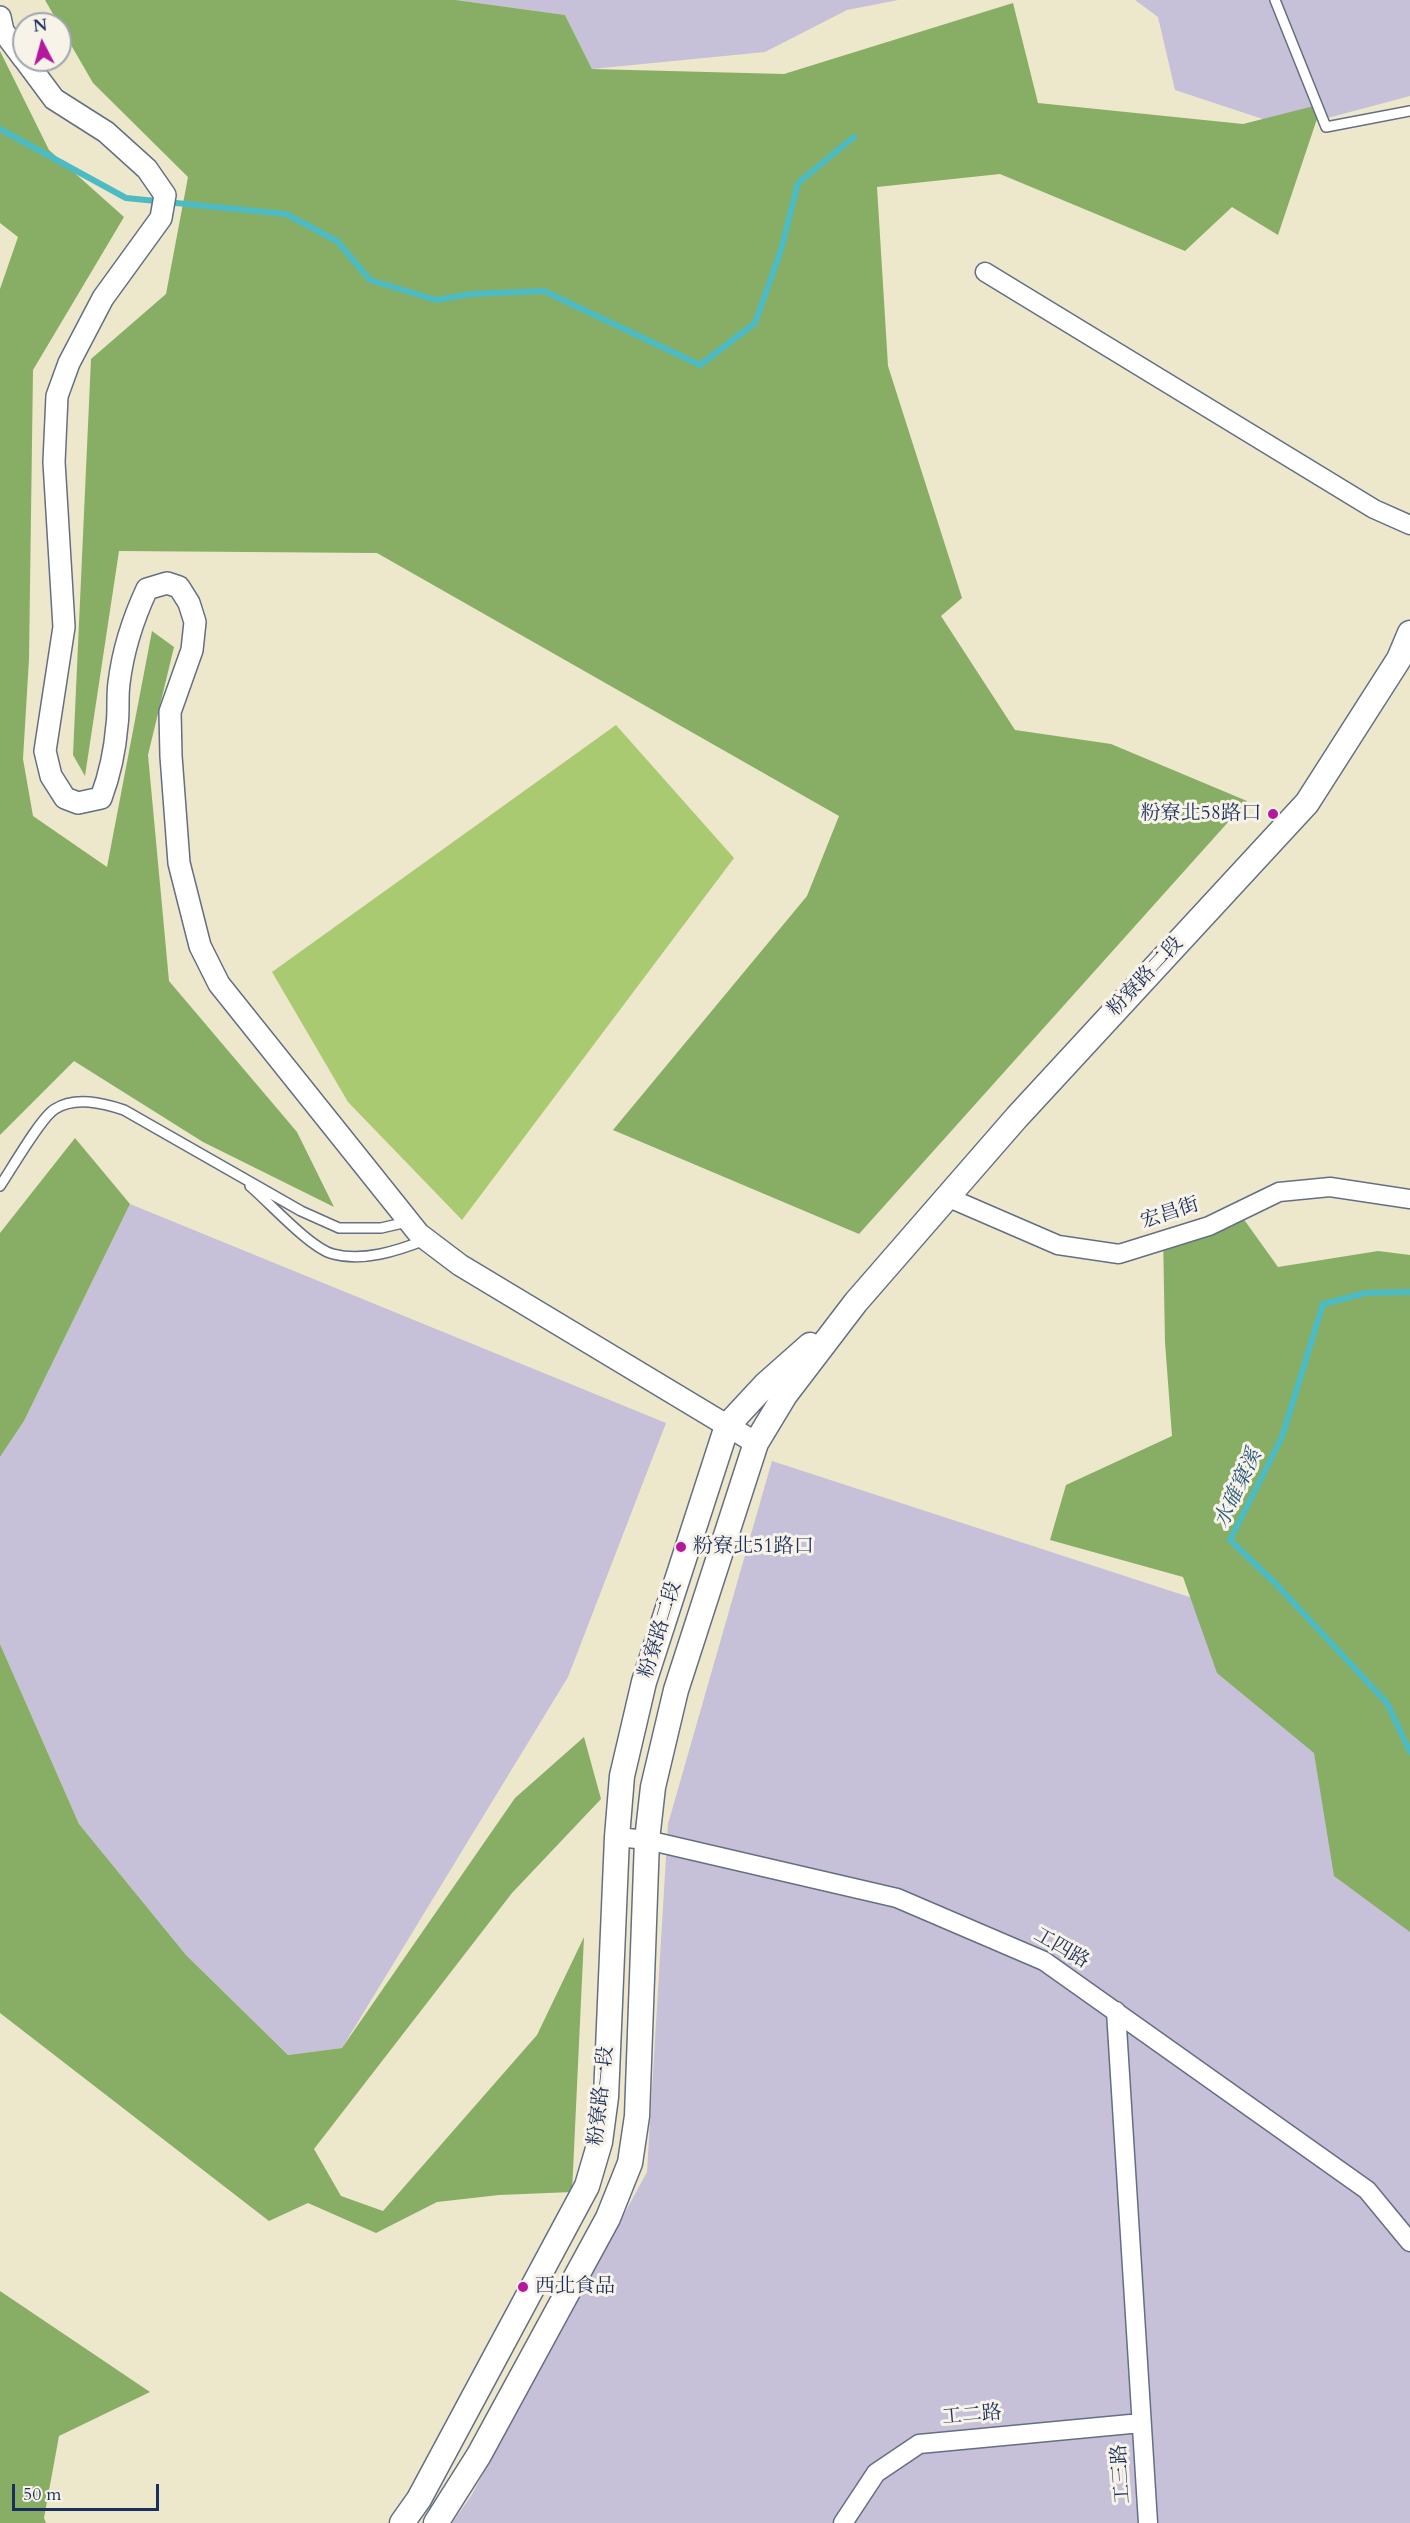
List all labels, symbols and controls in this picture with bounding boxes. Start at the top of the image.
north arrow [12,12,72,72]
text: N [32,14,48,38]
place label: 粉寮北58路口 [1141,802,1261,826]
marker: 粉寮北58路口 [1266,807,1280,821]
street label: 粉寮路二段 [1103,932,1189,1022]
street label: 宏昌街 [1138,1193,1202,1235]
water label: 水確窠溪 [1210,1446,1268,1532]
place label: 粉寮北51路口 [693,1535,813,1559]
marker: 粉寮北51路口 [674,1540,688,1554]
street label: 粉寮路二段 [635,1579,687,1681]
street label: 工四路 [1029,1924,1093,1974]
street label: 粉寮路一段 [585,2045,619,2147]
place label: 西北食品 [535,2275,615,2299]
marker: 西北食品 [516,2280,530,2294]
street label: 工二路 [941,2401,1003,2431]
street label: 工三路 [1108,2443,1136,2505]
scale bar [15,2472,162,2510]
text: 50 m [23,2482,62,2507]

